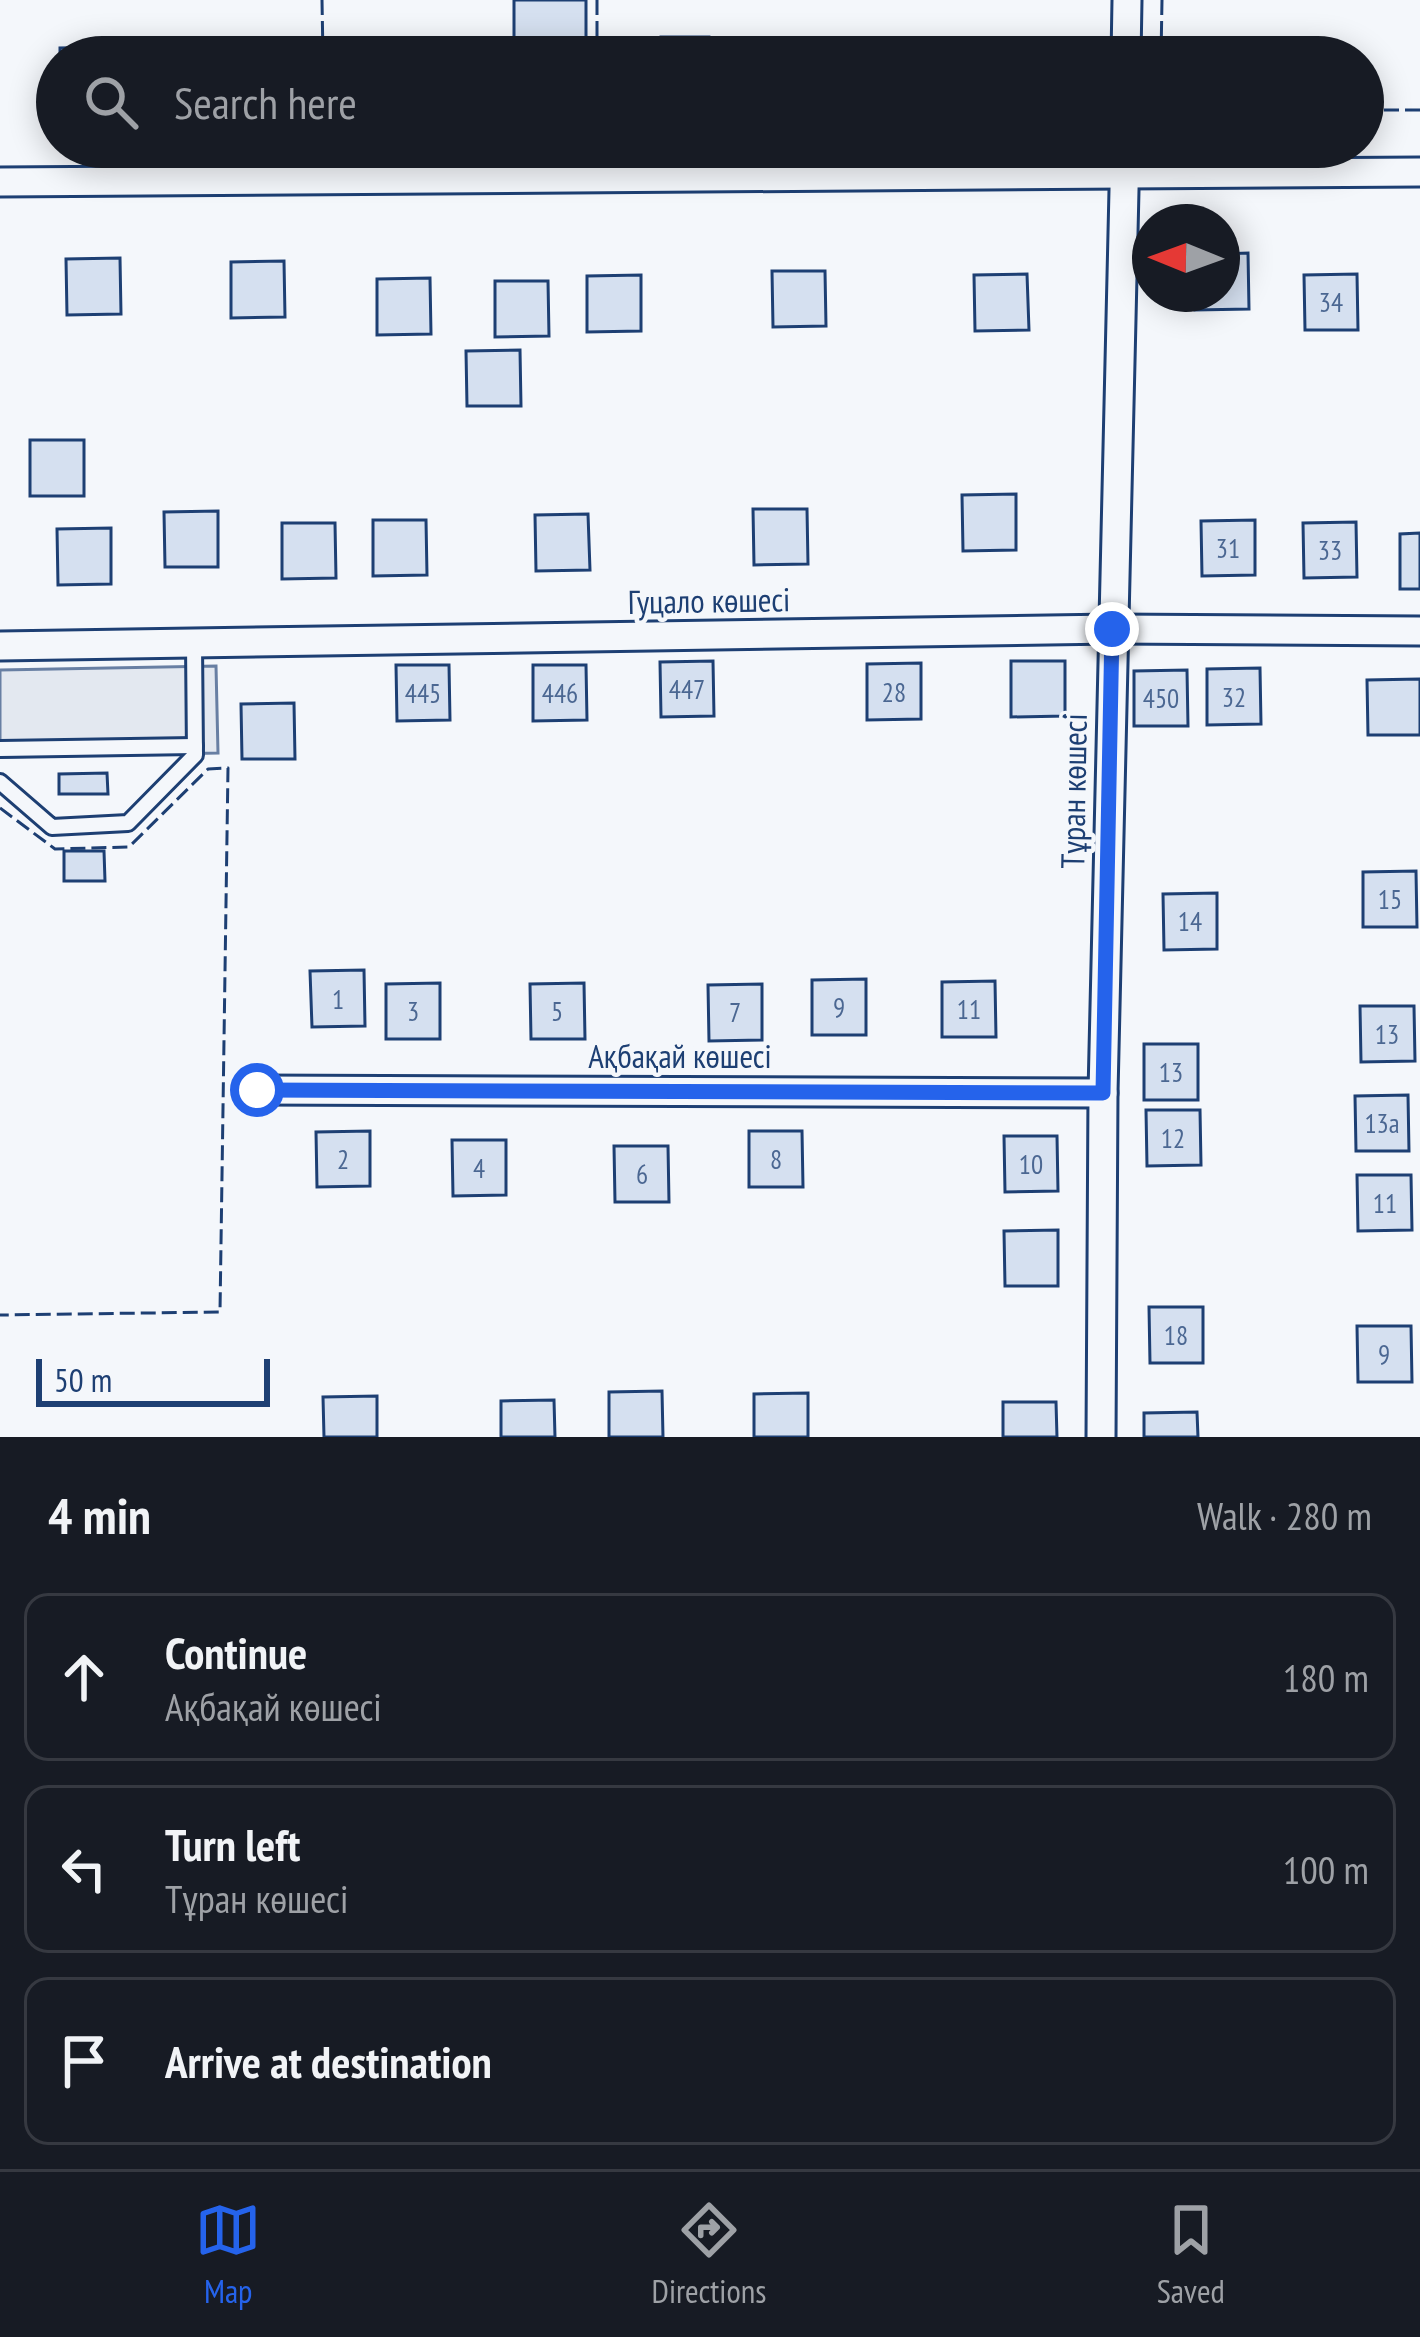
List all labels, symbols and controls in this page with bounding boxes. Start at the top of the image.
search box [36,36,1384,168]
icon: search [78,69,144,135]
text: Search here [174,73,357,131]
north arrow [1132,204,1240,312]
house number: 34 [1319,285,1343,319]
house number: 31 [1216,531,1240,565]
house number: 33 [1318,533,1342,567]
street label: Гуцало көшесі [627,577,791,623]
route end [1085,602,1139,656]
house number: 447 [669,672,705,706]
house number: 28 [882,675,906,709]
house number: 445 [405,676,441,710]
house number: 446 [542,676,578,710]
house number: 32 [1222,680,1246,714]
house number: 450 [1143,681,1179,715]
street label: Тұран көшесі [1050,713,1096,869]
house number: 15 [1378,882,1402,916]
house number: 14 [1178,904,1202,938]
house number: 1 [332,982,344,1016]
house number: 9 [833,990,845,1024]
house number: 11 [957,992,981,1026]
house number: 3 [407,994,419,1028]
house number: 5 [551,994,563,1028]
house number: 7 [729,995,741,1029]
house number: 13 [1375,1017,1399,1051]
street label: Ақбақай көшесі [588,1034,772,1077]
house number: 13 [1159,1055,1183,1089]
route start [230,1063,284,1117]
house number: 13а [1364,1106,1400,1140]
house number: 12 [1161,1121,1185,1155]
house number: 2 [337,1142,349,1176]
house number: 8 [770,1142,782,1176]
house number: 10 [1019,1147,1043,1181]
house number: 4 [473,1151,485,1185]
house number: 6 [636,1157,648,1191]
house number: 11 [1373,1186,1397,1220]
house number: 18 [1164,1318,1188,1352]
house number: 9 [1378,1337,1390,1371]
scale bar [36,1353,270,1406]
text: 50 m [54,1358,112,1401]
text: 4 min [48,1482,151,1548]
text: Walk · 280 m [1197,1490,1372,1541]
text: Continue [165,1623,307,1681]
icon: ahead [51,1644,117,1710]
text: 180 m [1283,1652,1369,1703]
text: Ақбақай көшесі [165,1681,382,1732]
text: Turn left [165,1815,300,1873]
icon: left [51,1836,117,1902]
text: 100 m [1283,1844,1369,1895]
text: Тұран көшесі [165,1873,348,1924]
icon: arrive [51,2028,117,2094]
text: Arrive at destination [165,2032,492,2090]
tab: Map [195,2197,261,2312]
tab: Directions [652,2197,766,2312]
tab: Saved [1157,2197,1225,2312]

